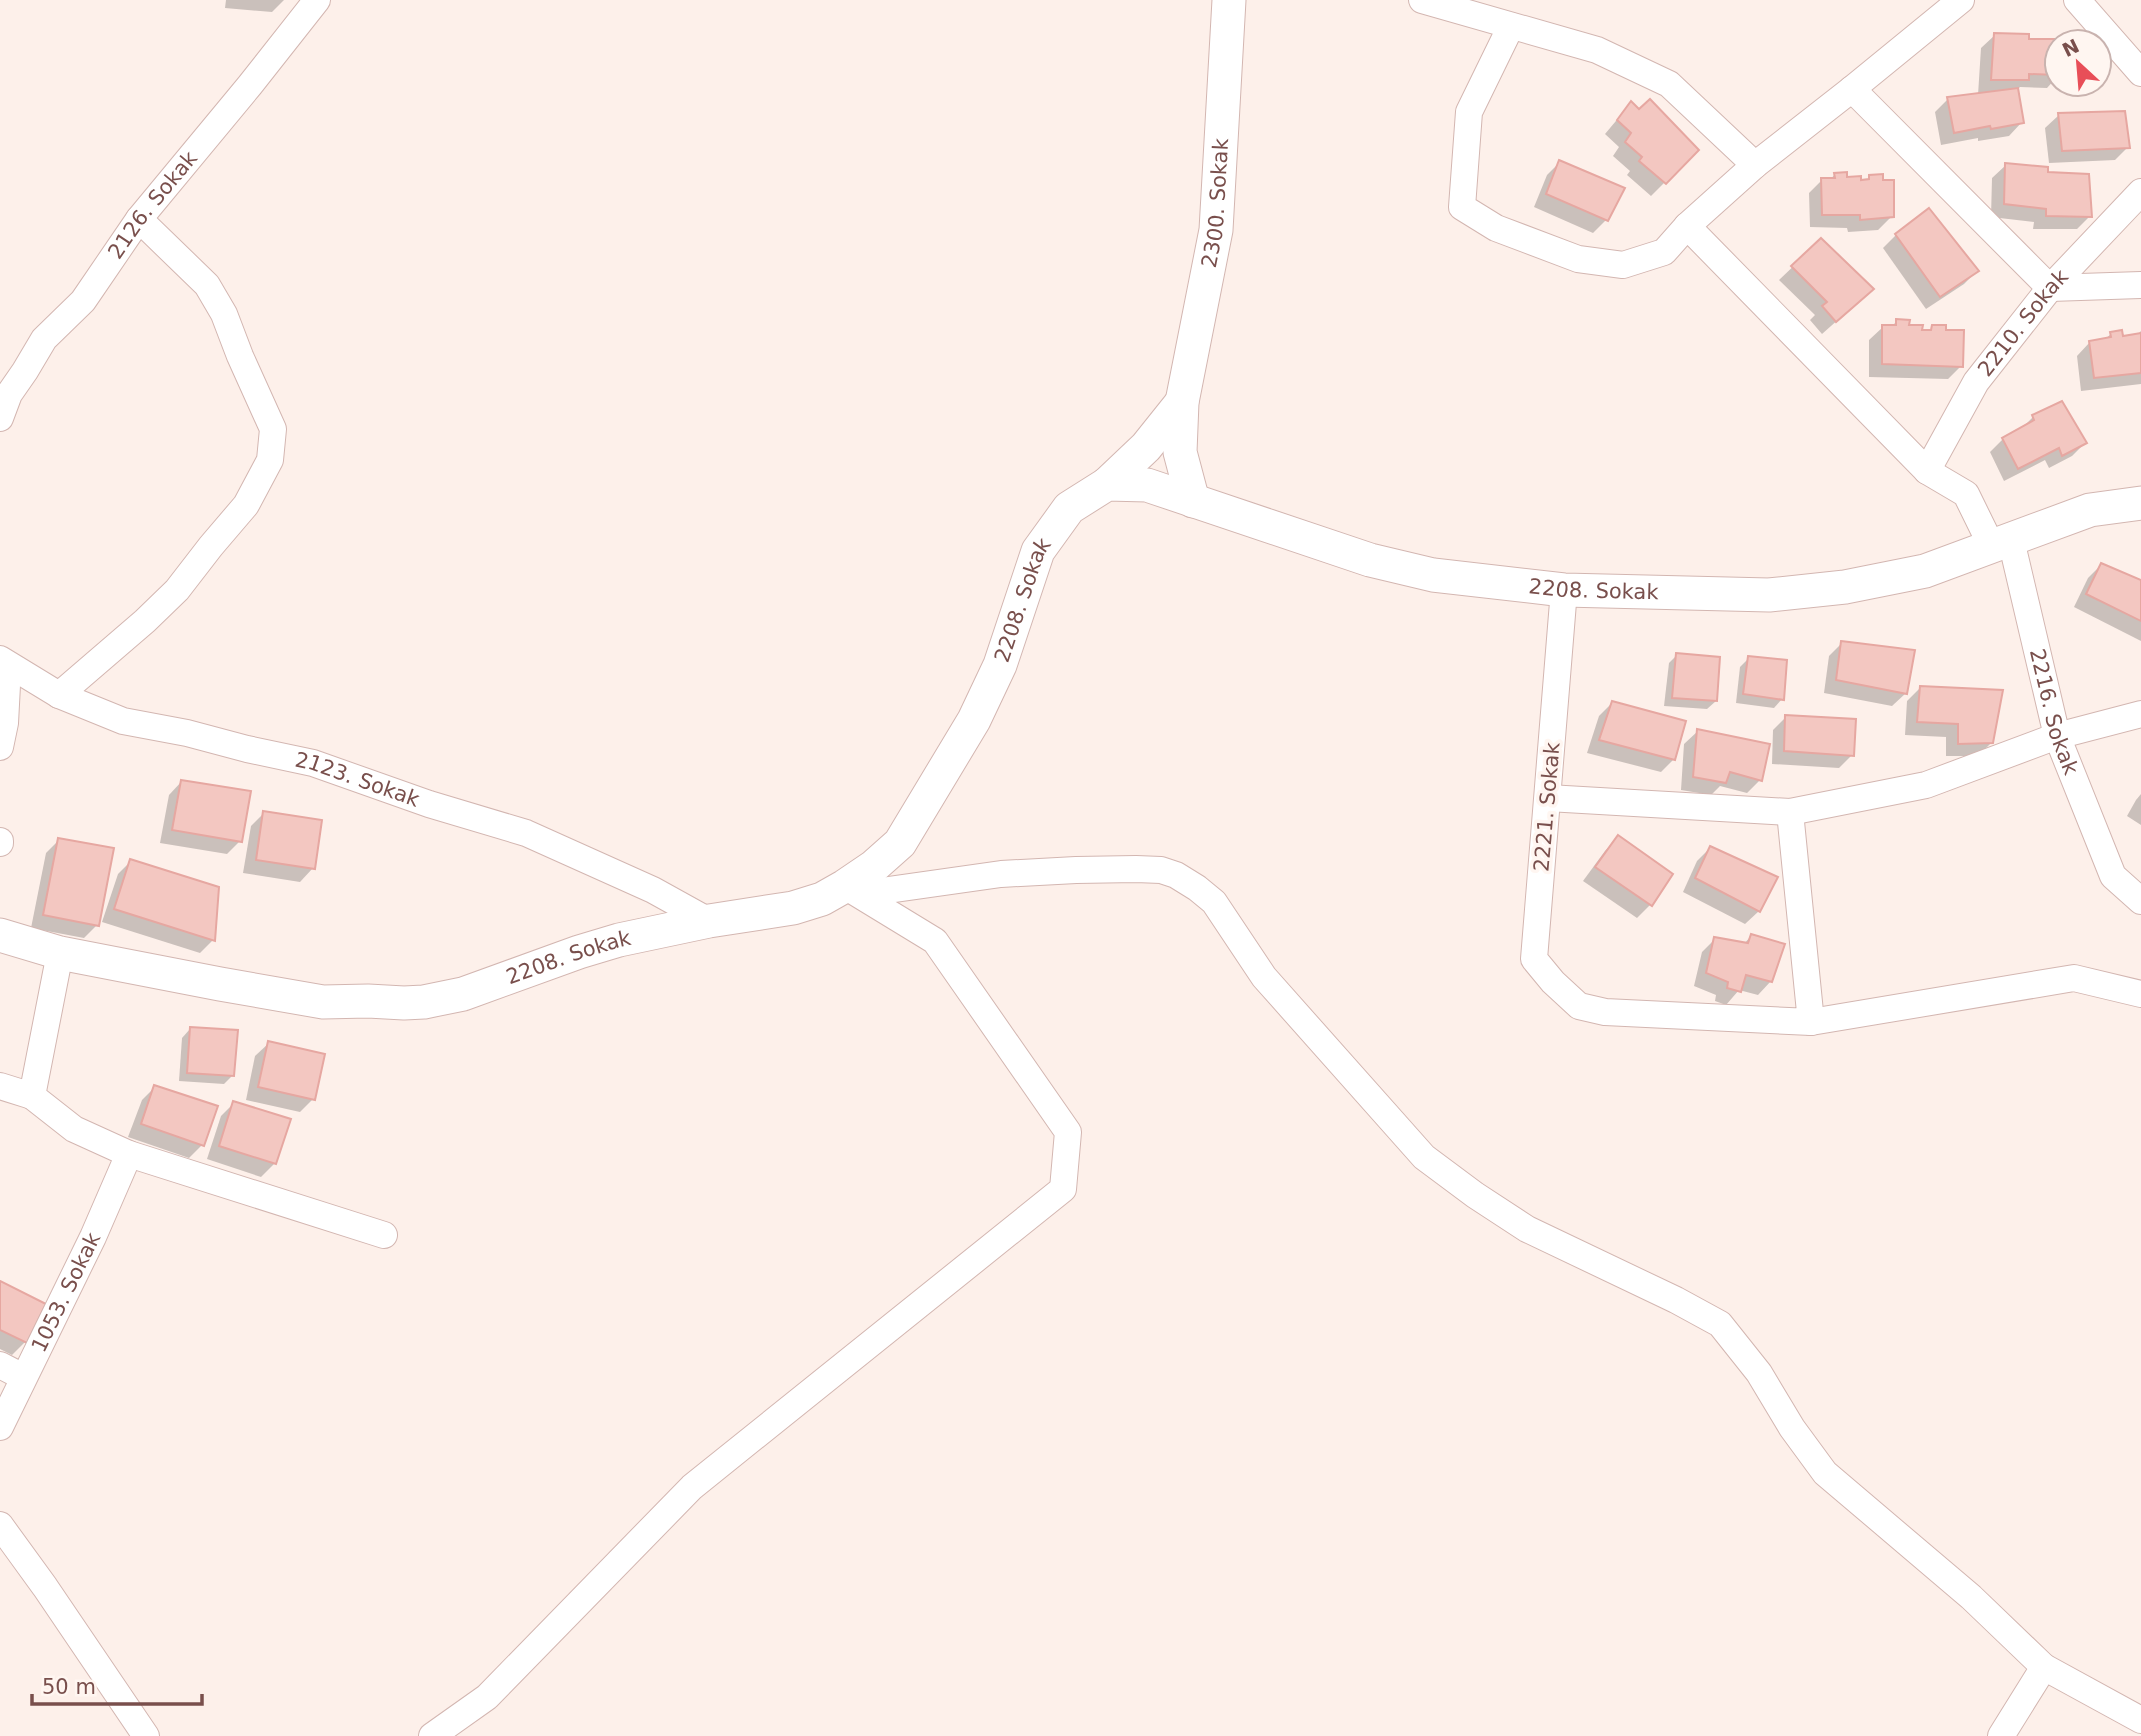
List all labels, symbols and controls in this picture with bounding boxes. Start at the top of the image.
north arrow [2043,28,2113,98]
text: N [2059,34,2083,61]
street label: 2300. Sokak [1197,137,1233,270]
street label: 2126. Sokak [103,146,203,263]
street label: 2210. Sokak [1973,264,2074,381]
street label: 2208. Sokak [990,532,1056,665]
street label: 2208. Sokak [1528,574,1660,604]
street label: 2216. Sokak [2025,646,2084,779]
street label: 2221. Sokak [1529,740,1565,873]
street label: 2123. Sokak [293,748,423,812]
street label: 2208. Sokak [503,926,634,989]
street label: 1053. Sokak [27,1228,106,1356]
scale bar [32,1662,201,1706]
text: 50 m [42,1675,96,1699]

